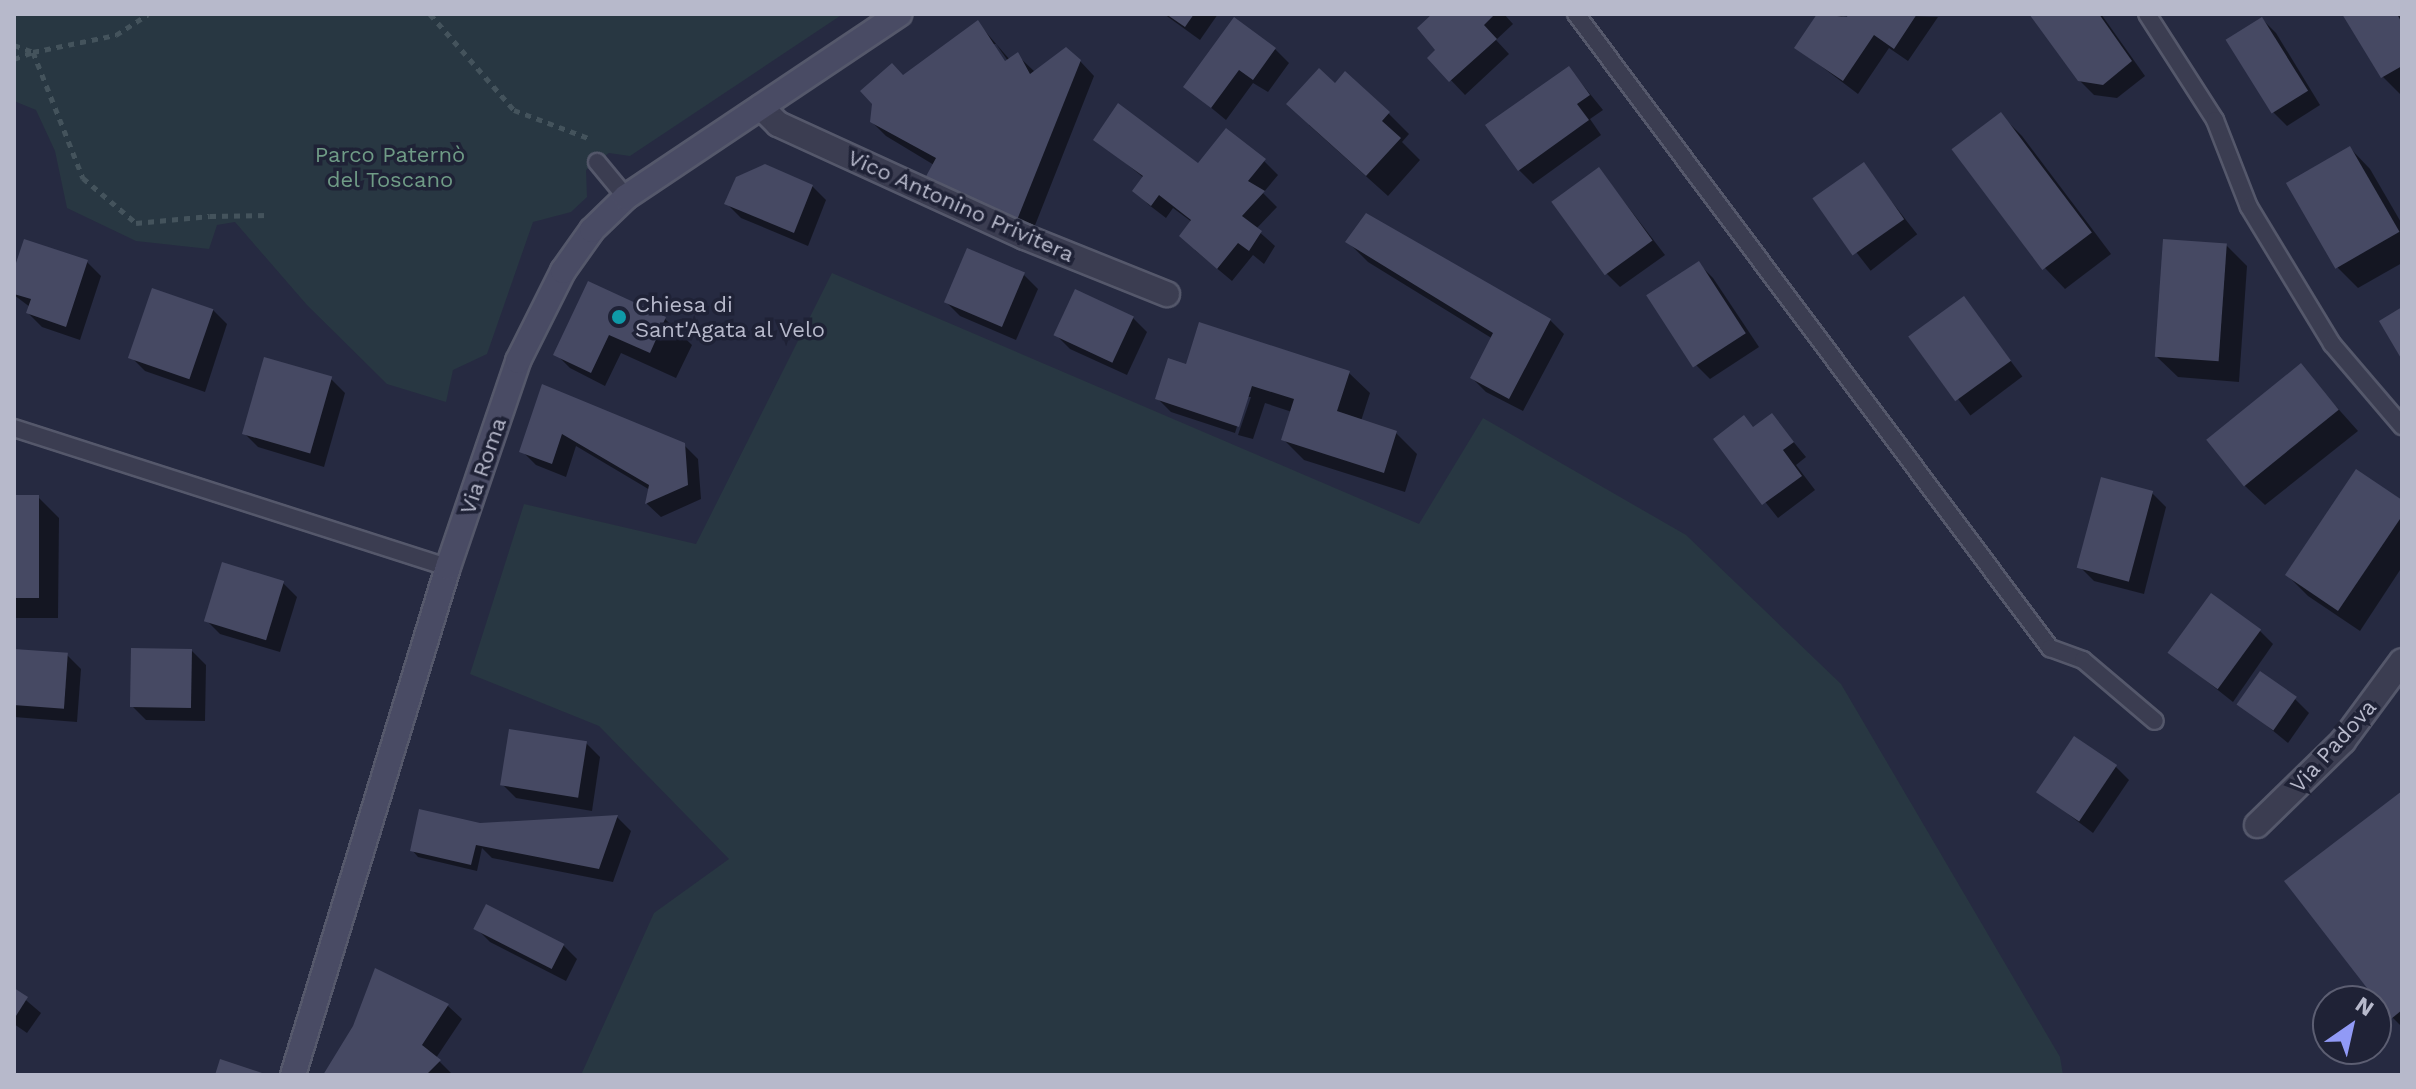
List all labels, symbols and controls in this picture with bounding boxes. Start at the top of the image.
park label: Parco Paternò del Toscano [315,141,465,192]
street label: Vico Antonino Privitera [843,144,1079,268]
place label: Chiesa di Sant'Agata al Velo [635,291,827,342]
marker: Chiesa di Sant'Agata al Velo [610,308,628,326]
street label: Via Roma [454,414,512,518]
street label: Via Padova [2284,694,2382,798]
north arrow [2312,985,2392,1065]
text: N [2351,991,2378,1021]

